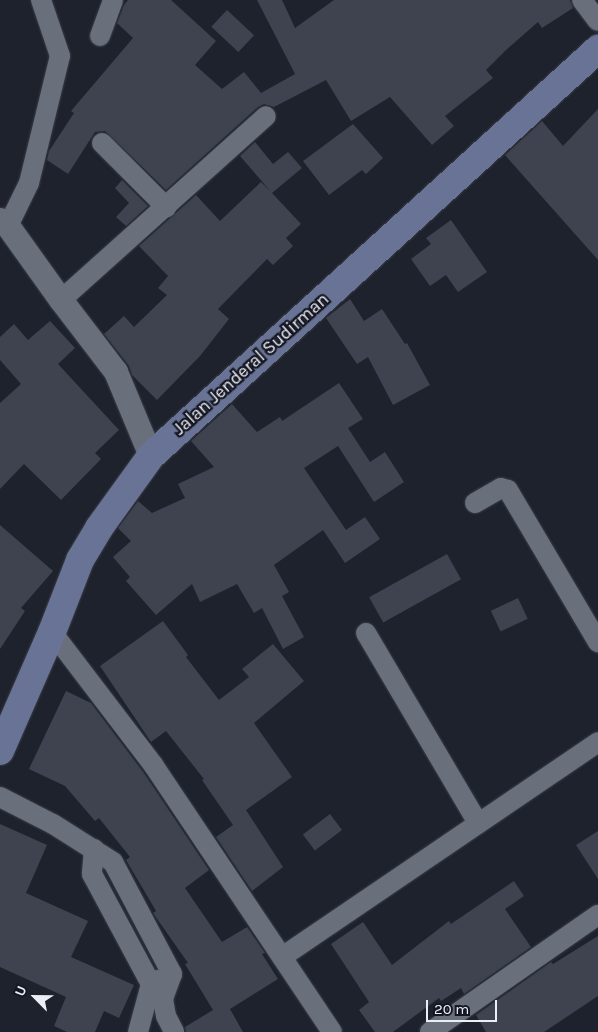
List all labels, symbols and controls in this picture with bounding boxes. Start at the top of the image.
street label: Jalan Jenderal Sudirman [169,288,333,440]
north arrow [10,972,60,1022]
text: U [11,983,30,999]
scale bar [428,990,499,1022]
text: 20 m [434,1000,469,1018]

